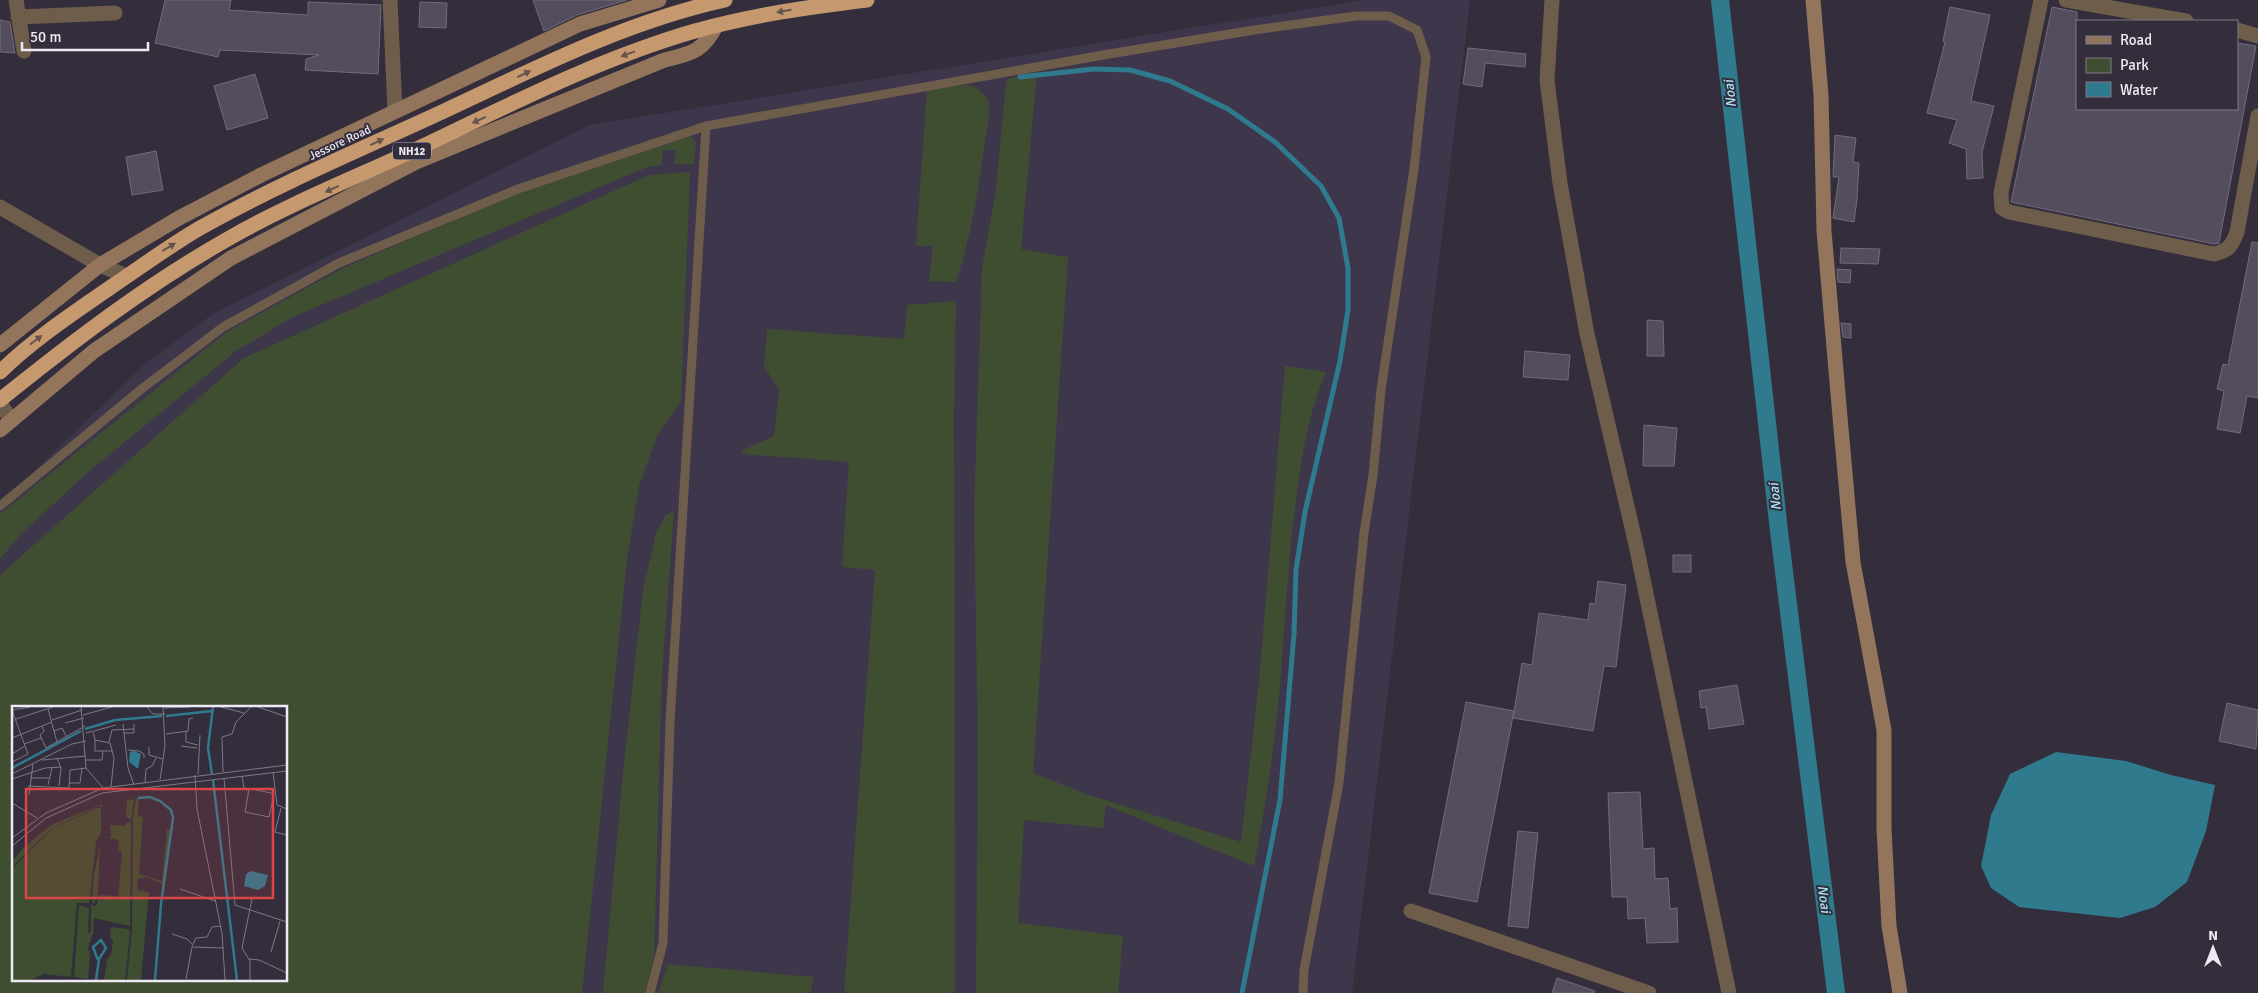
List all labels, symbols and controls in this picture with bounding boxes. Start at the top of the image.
one-way arrow [776,8,792,16]
scale bar [22,20,149,52]
legend [2076,20,2238,110]
text: 50 m [30,28,61,46]
text: Road [2120,31,2152,49]
one-way arrow [620,51,635,58]
text: Park [2120,56,2149,74]
one-way arrow [517,69,531,77]
water label: Noai [1720,78,1740,109]
text: Water [2120,81,2158,99]
one-way arrow [472,116,486,124]
street label: Jessore Road [307,122,373,164]
one-way arrow [370,138,384,146]
road number: NH12 [393,142,431,160]
one-way arrow [325,185,339,193]
one-way arrow [163,242,176,251]
one-way arrow [29,334,42,345]
water label: Noai [1765,481,1785,512]
inset map [12,706,288,980]
water label: Noai [1814,884,1834,915]
north arrow [2188,923,2238,973]
text: N [2208,927,2218,944]

